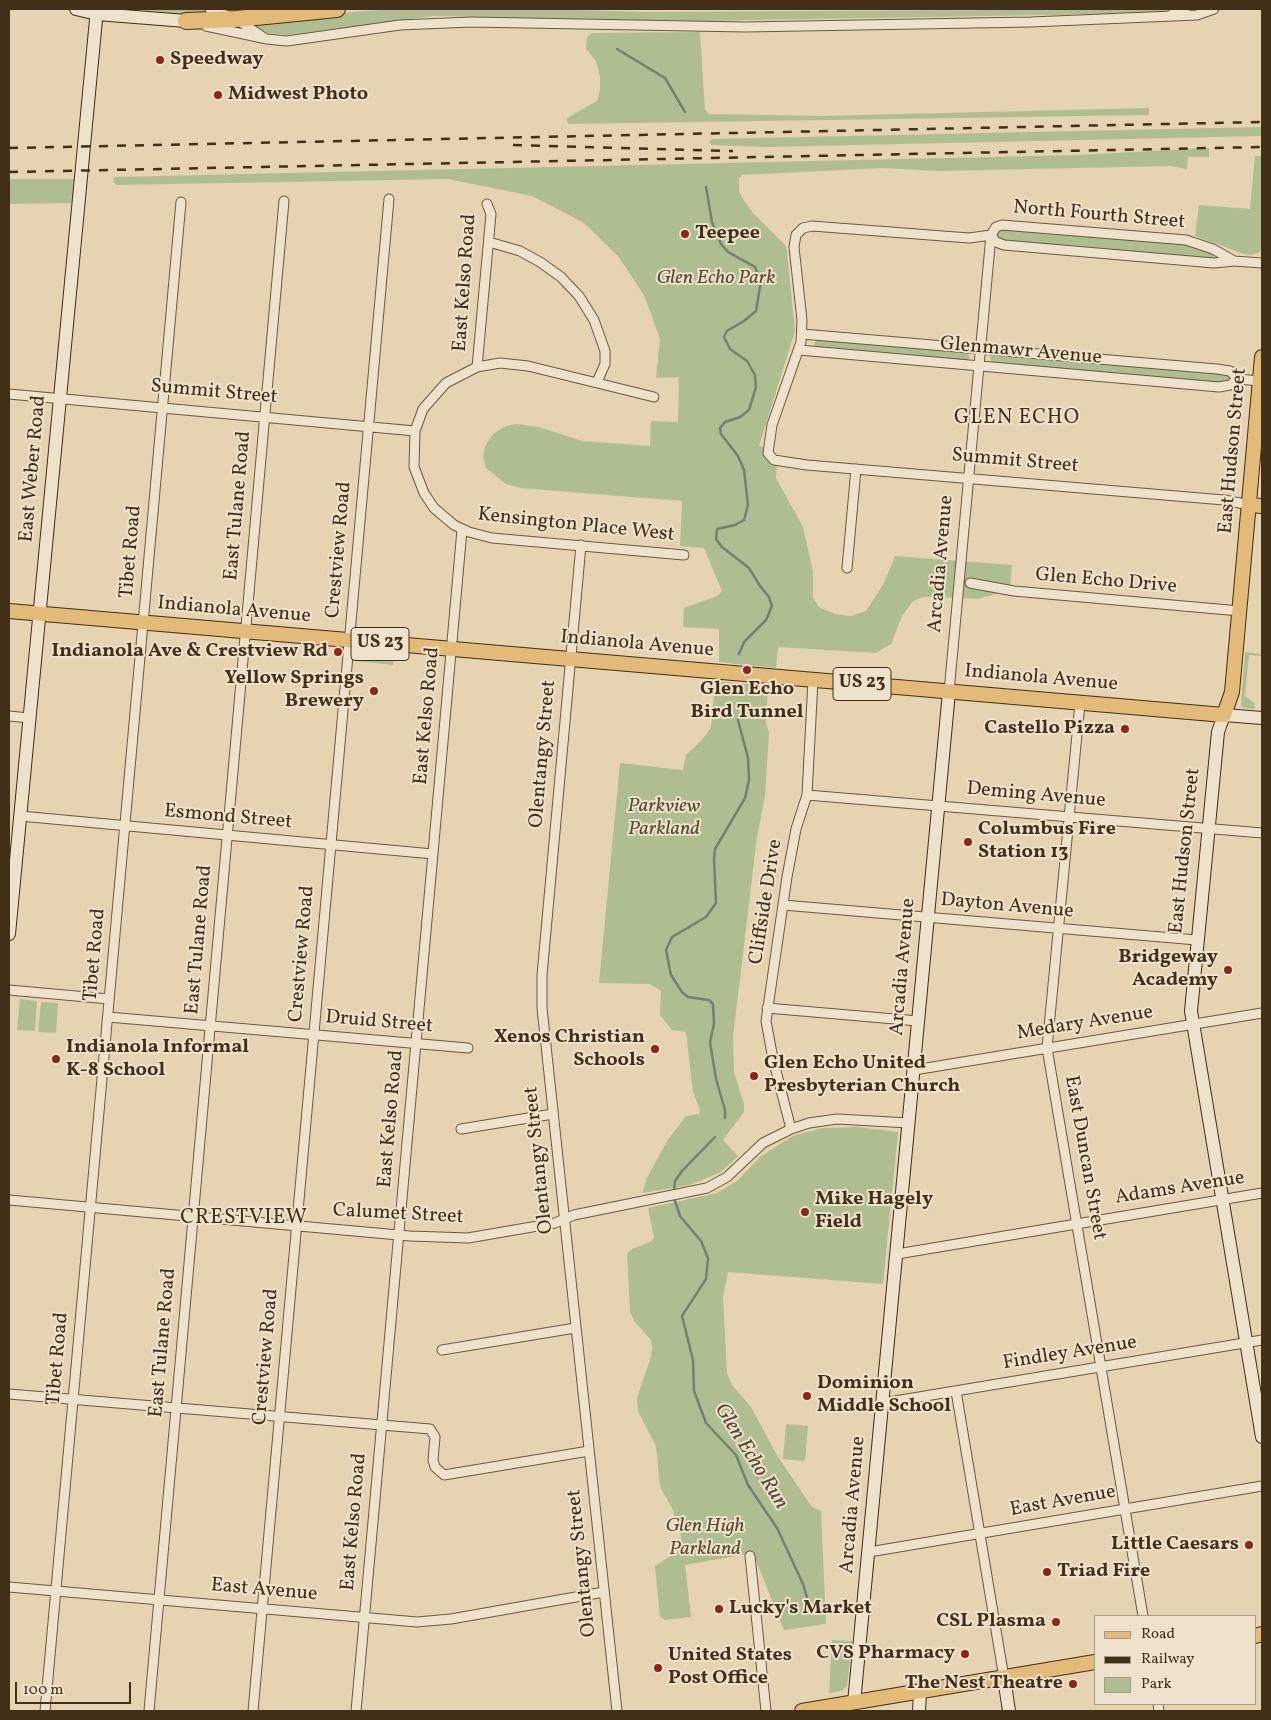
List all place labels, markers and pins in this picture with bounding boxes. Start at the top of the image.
place label: Speedway [170,48,263,72]
marker: Speedway [154,54,166,66]
place label: Midwest Photo [228,83,368,107]
marker: Midwest Photo [212,89,224,101]
place label: Teepee [695,222,760,246]
marker: Teepee [679,228,691,240]
place label: Indianola Ave & Crestview Rd [51,640,328,664]
marker: Indianola Ave & Crestview Rd [332,646,344,658]
marker: Glen Echo Bird Tunnel [741,664,753,676]
place label: Yellow Springs Brewery [225,667,364,714]
place label: Glen Echo Bird Tunnel [691,678,803,725]
marker: Yellow Springs Brewery [368,685,380,697]
place label: Castello Pizza [984,717,1115,741]
marker: Castello Pizza [1119,723,1131,735]
place label: Columbus Fire Station 13 [978,818,1116,865]
marker: Columbus Fire Station 13 [962,836,974,848]
place label: Bridgeway Academy [1118,946,1218,993]
marker: Bridgeway Academy [1222,964,1234,976]
place label: Xenos Christian Schools [494,1026,645,1073]
place label: Indianola Informal K-8 School [66,1036,249,1083]
marker: Xenos Christian Schools [649,1043,661,1055]
place label: Glen Echo United Presbyterian Church [764,1052,960,1099]
marker: Indianola Informal K-8 School [50,1053,62,1065]
marker: Glen Echo United Presbyterian Church [748,1070,760,1082]
place label: Mike Hagely Field [815,1188,933,1235]
marker: Mike Hagely Field [799,1206,811,1218]
place label: Dominion Middle School [817,1372,951,1419]
marker: Dominion Middle School [801,1390,813,1402]
place label: Little Caesars [1111,1533,1239,1557]
marker: Little Caesars [1243,1539,1255,1551]
place label: Triad Fire [1057,1560,1150,1584]
marker: Triad Fire [1041,1566,1053,1578]
place label: Lucky's Market [729,1597,872,1621]
marker: Lucky's Market [713,1603,725,1615]
place label: CSL Plasma [936,1610,1046,1634]
marker: CSL Plasma [1050,1616,1062,1628]
place label: CVS Pharmacy [816,1642,955,1666]
place label: United States Post Office [668,1644,792,1691]
marker: CVS Pharmacy [959,1648,971,1660]
marker: United States Post Office [652,1662,664,1674]
place label: The Nest Theatre [905,1672,1063,1696]
marker: The Nest Theatre [1067,1678,1079,1690]

